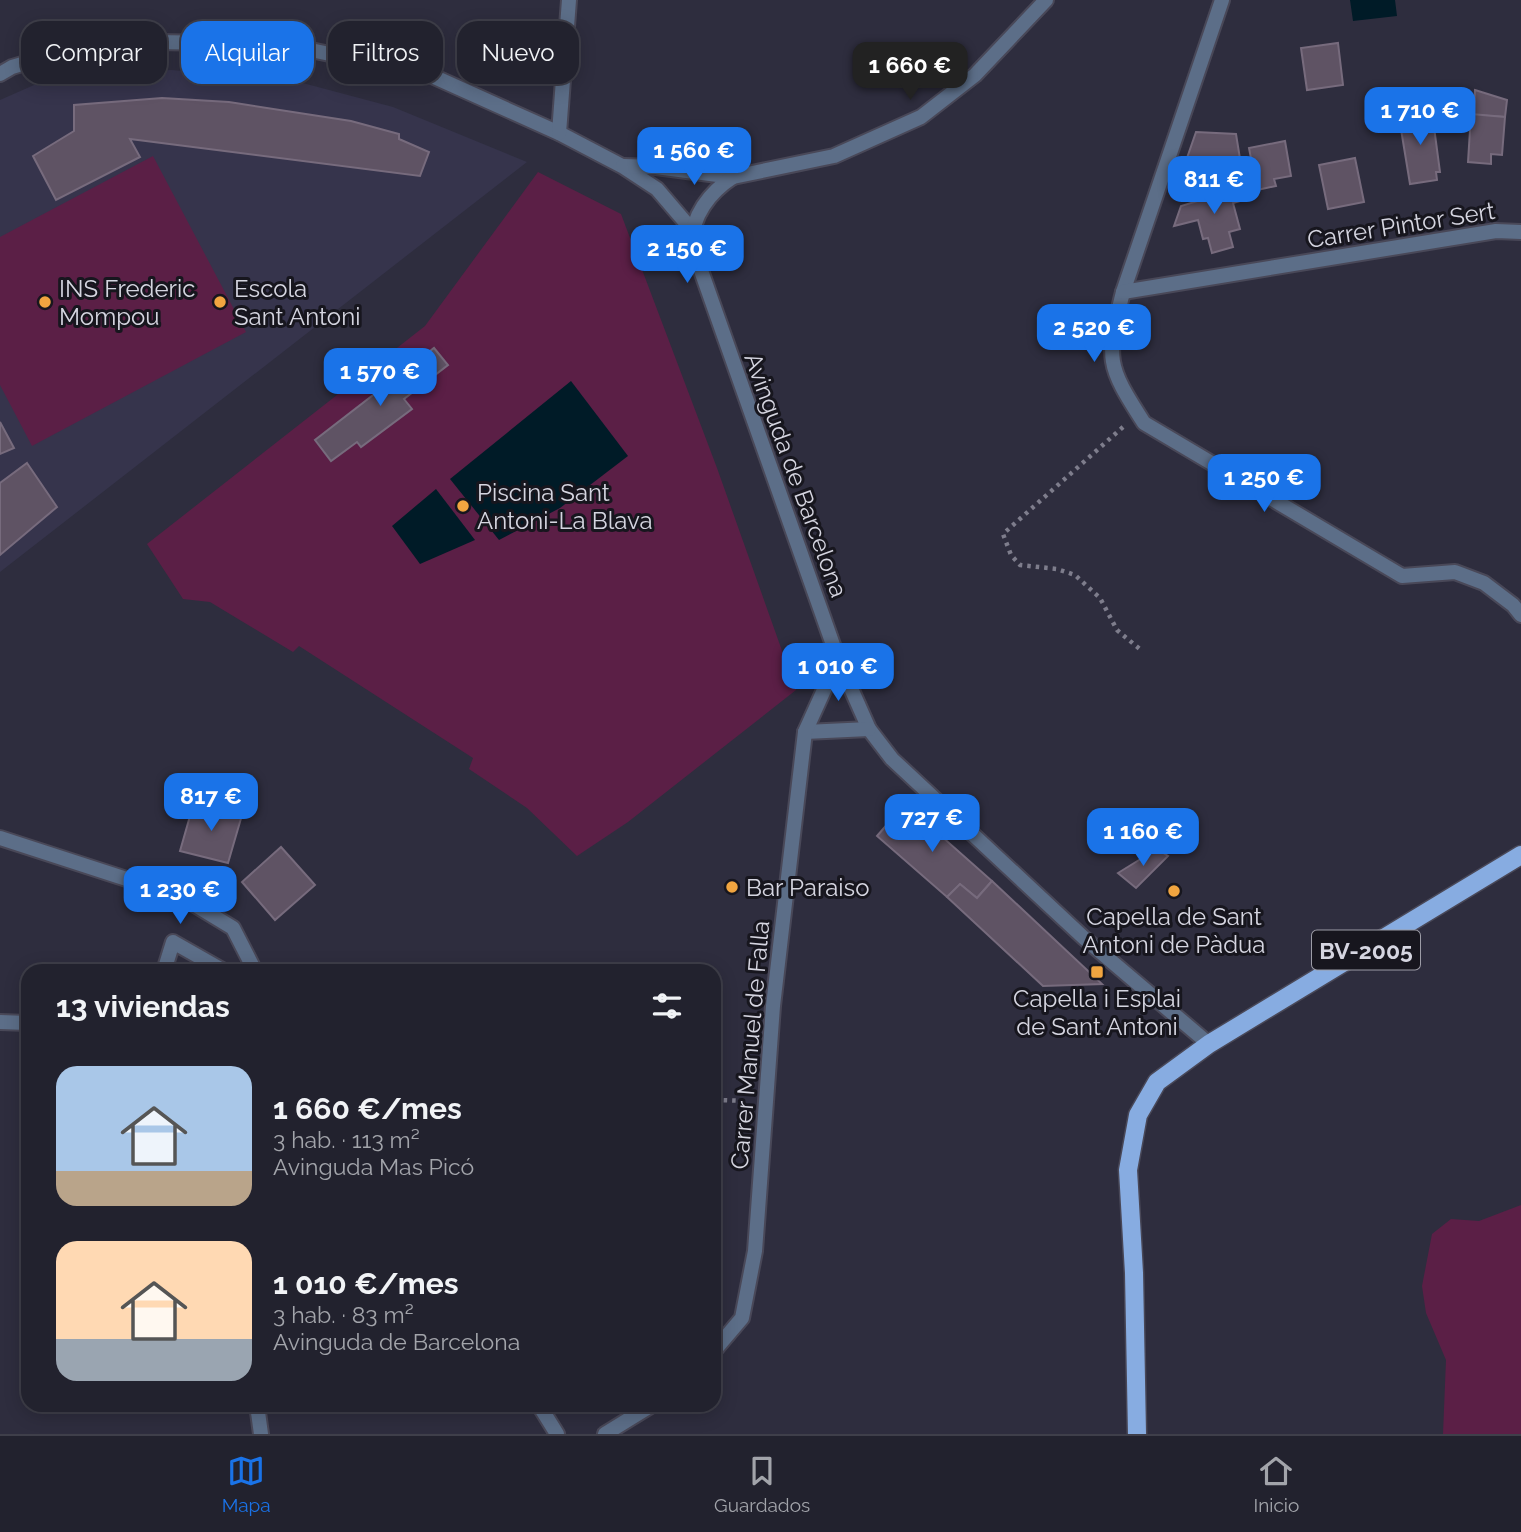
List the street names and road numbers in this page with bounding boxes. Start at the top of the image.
street label: Carrer Pintor Sert [1305,196,1497,254]
street label: Avinguda de Barcelona [738,349,854,601]
street label: Carrer Manuel de Falla [725,920,775,1170]
road number: BV-2005 [1312,931,1420,970]

